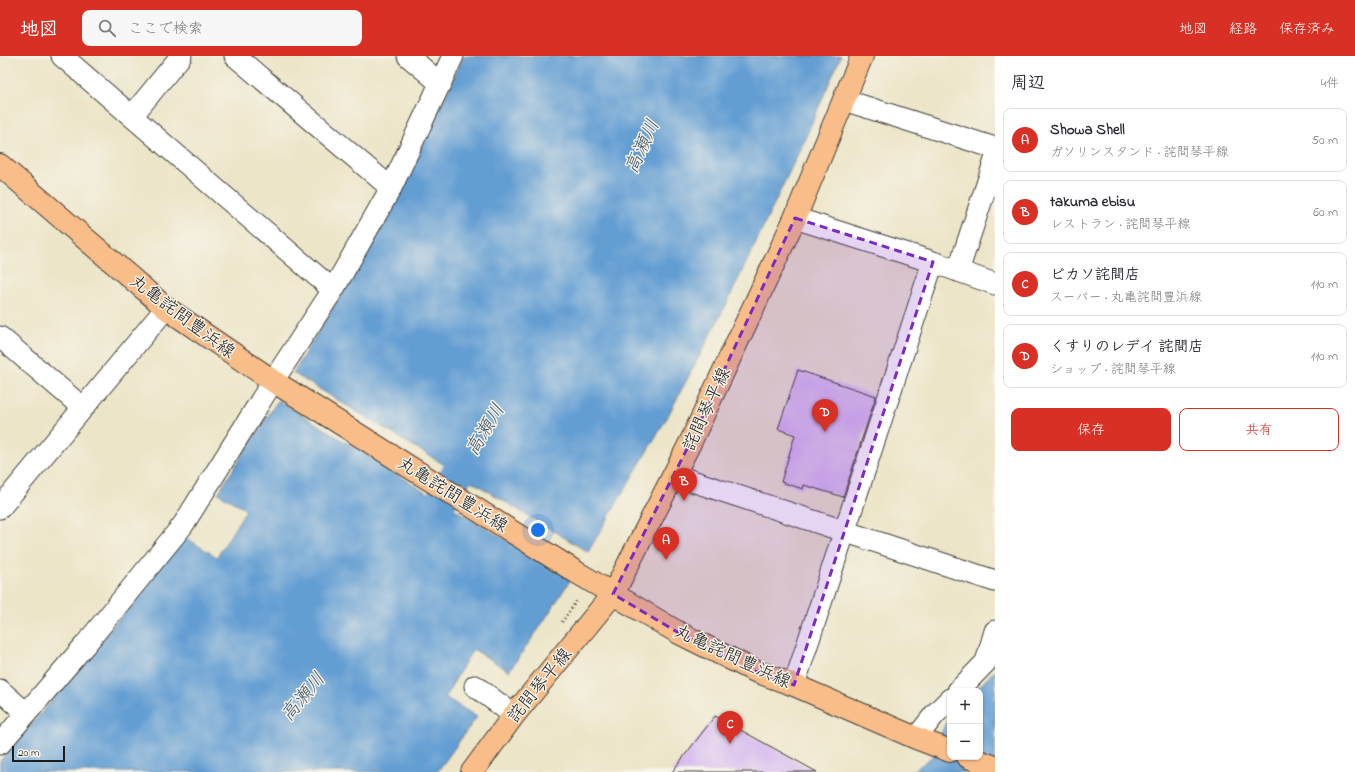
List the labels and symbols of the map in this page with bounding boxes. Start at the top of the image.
water label: 高瀬川 [619,116,668,179]
street label: 丸亀詫間豊浜線 [124,269,240,366]
street label: 詫間琴平線 [677,364,739,456]
water label: 高瀬川 [460,399,512,462]
pin: D [812,399,838,432]
street label: 丸亀詫間豊浜線 [392,451,512,540]
pin: B [671,468,697,501]
your location [528,520,548,540]
pin: A [653,527,679,560]
street label: 丸亀詫間豊浜線 [670,619,795,696]
street label: 詫間琴平線 [502,643,579,729]
water label: 高瀬川 [275,667,333,728]
pin: C [717,711,743,744]
scale bar [12,744,65,763]

